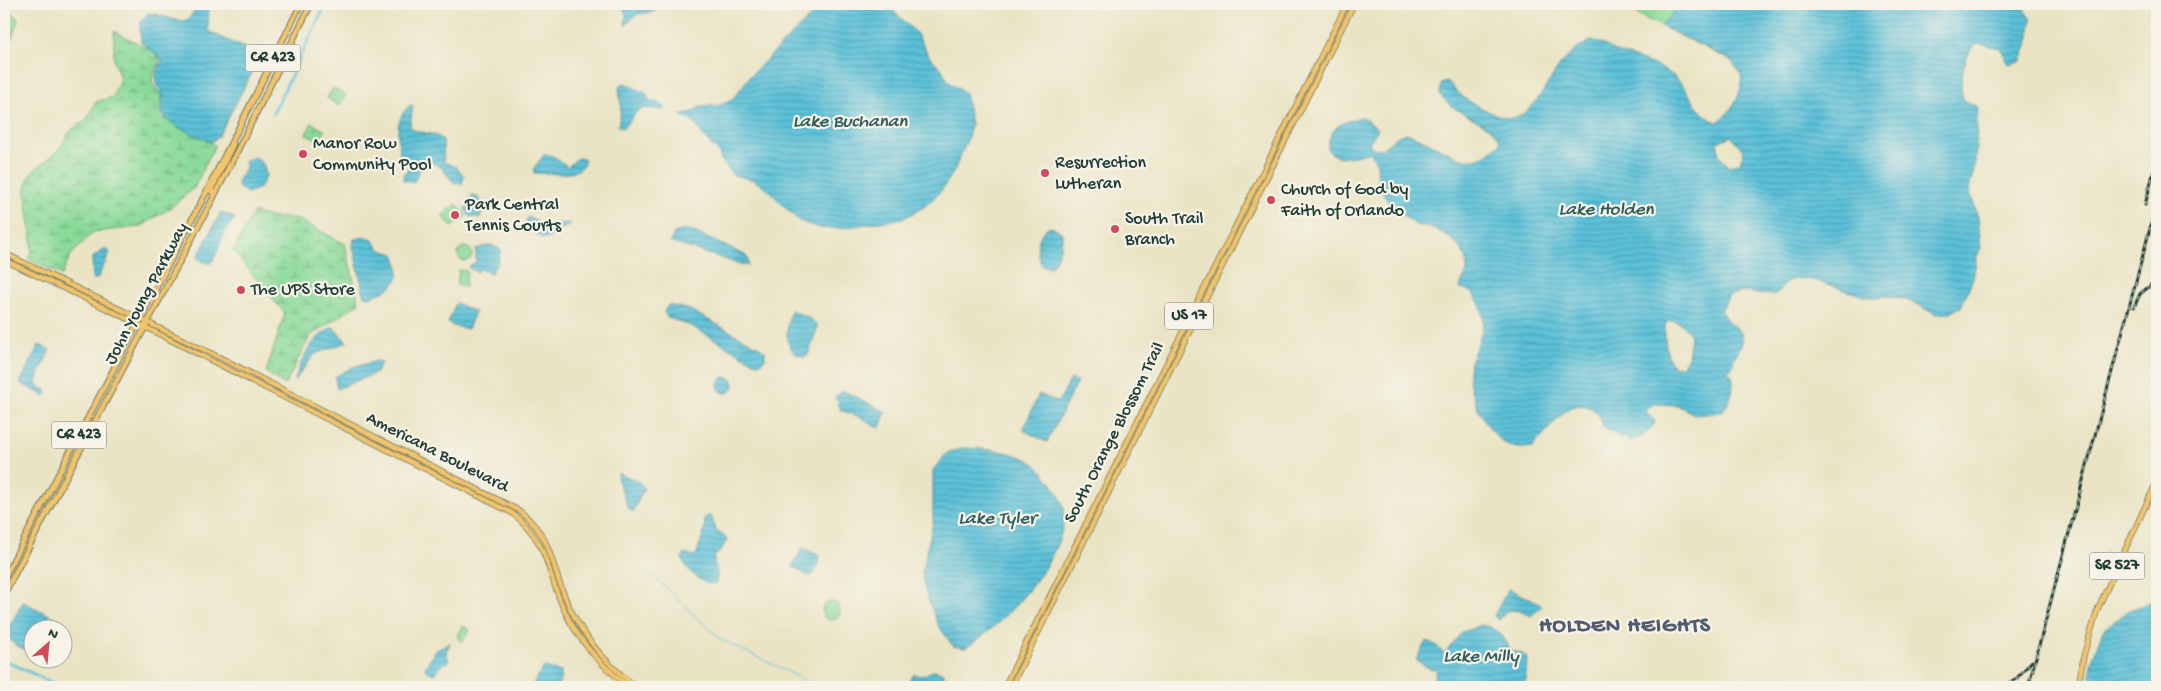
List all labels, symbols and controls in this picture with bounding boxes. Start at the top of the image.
road number: CR 423 [246,44,300,72]
water label: Lake Buchanan [793,111,908,134]
place label: Manor Row Community Pool [313,134,432,176]
marker: Manor Row Community Pool [297,148,309,160]
place label: Resurrection Lutheran [1055,153,1147,195]
marker: Resurrection Lutheran [1039,167,1051,179]
place label: Church of God by Faith of Orlando [1280,180,1408,222]
marker: Church of God by Faith of Orlando [1265,194,1277,206]
place label: Park Central Tennis Courts [464,195,562,237]
water label: Lake Holden [1558,199,1655,222]
marker: Park Central Tennis Courts [449,209,461,221]
place label: South Trail Branch [1124,209,1204,251]
street label: John Young Parkway [101,219,193,369]
marker: South Trail Branch [1109,223,1121,235]
place label: The UPS Store [250,280,355,301]
marker: The UPS Store [235,284,247,296]
road number: US 17 [1165,302,1213,330]
street label: South Orange Blossom Trail [1060,339,1170,527]
street label: Americana Boulevard [362,408,513,499]
road number: CR 423 [52,422,106,448]
water label: Lake Tyler [958,508,1040,531]
road number: SR 527 [2090,552,2144,580]
district label: HOLDEN HEIGHTS [1539,614,1711,640]
north arrow [22,618,72,668]
text: N [45,625,61,644]
water label: Lake Milly [1443,646,1520,669]

